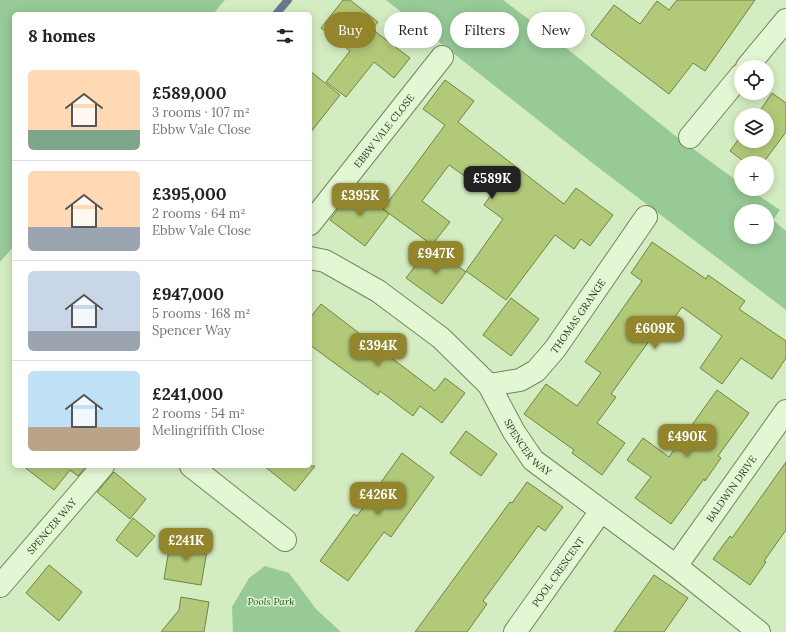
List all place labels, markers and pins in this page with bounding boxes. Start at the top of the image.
pin: £589K [464,166,520,200]
pin: £395K [332,183,388,217]
pin: £947K [408,241,464,275]
pin: £609K [627,316,683,350]
pin: £394K [350,333,406,367]
pin: £490K [659,424,715,458]
pin: £426K [350,482,406,516]
pin: £241K [158,528,214,562]

